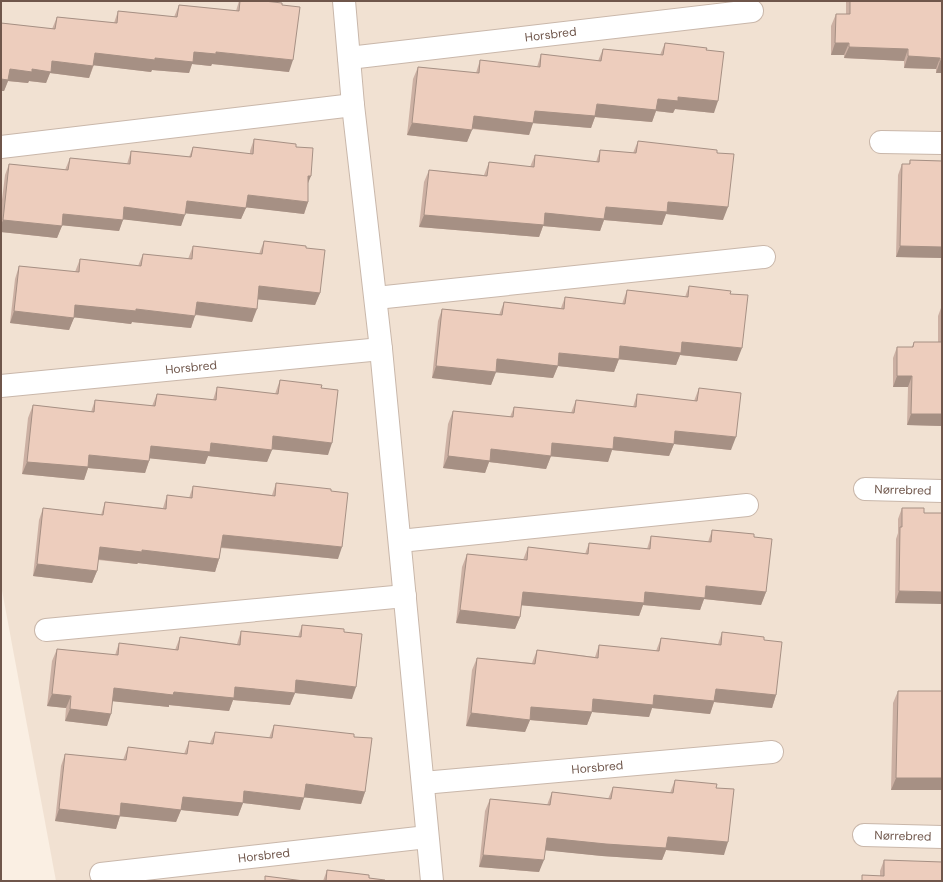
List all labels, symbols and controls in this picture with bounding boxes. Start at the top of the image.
street label: Horsbred [524,24,577,45]
street label: Horsbred [165,357,218,378]
street label: Nørrebred [874,481,932,499]
street label: Horsbred [571,757,624,778]
street label: Nørrebred [874,827,932,845]
street label: Horsbred [237,845,291,866]

